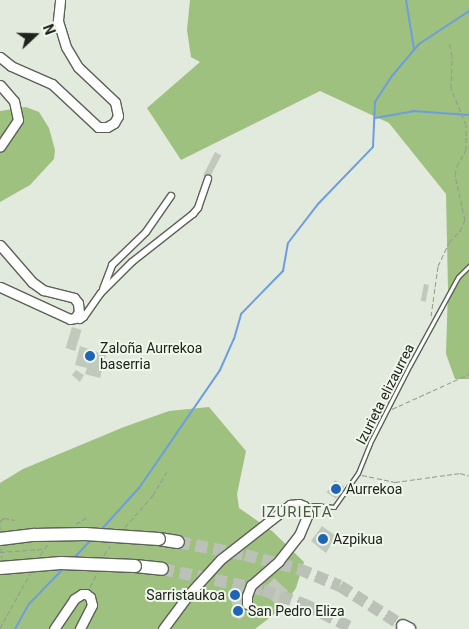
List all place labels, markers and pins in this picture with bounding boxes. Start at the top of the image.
place label: Zaloña Aurrekoa baserria [100,340,202,372]
marker: Zaloña Aurrekoa baserria [84,350,96,362]
place label: Aurrekoa [346,481,402,497]
marker: Aurrekoa [330,483,342,495]
place label: Azpikua [333,531,383,547]
marker: Azpikua [317,533,329,545]
place label: Sarristaukoa [146,587,225,603]
marker: Sarristaukoa [229,589,241,601]
place label: San Pedro Eliza [248,603,345,619]
marker: San Pedro Eliza [232,605,244,617]

